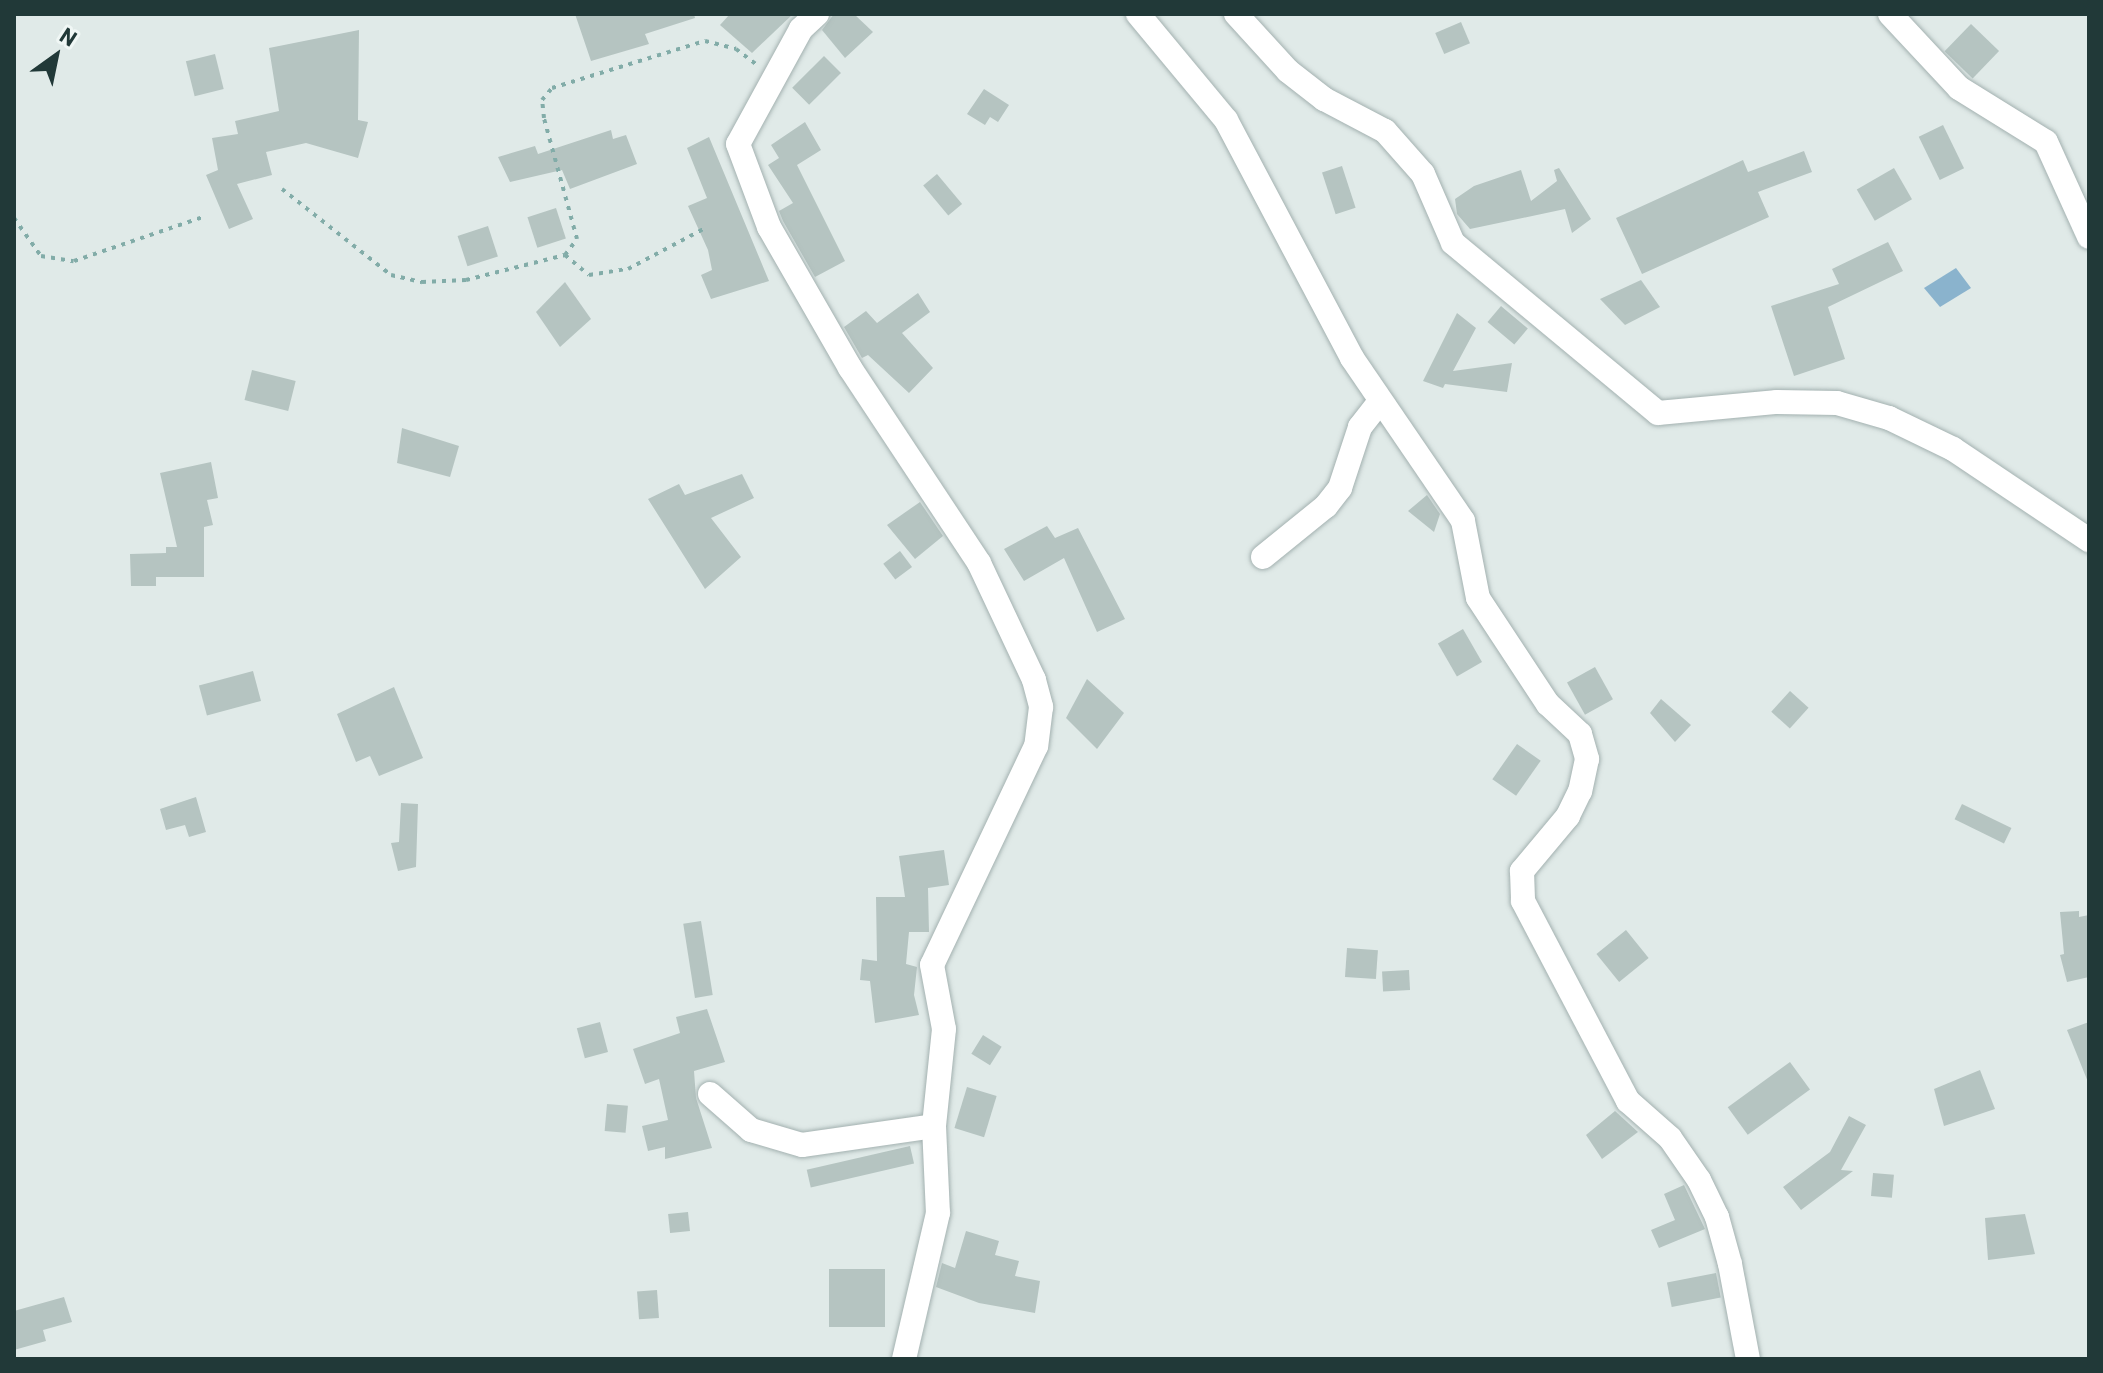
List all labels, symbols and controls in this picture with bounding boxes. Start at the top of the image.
north arrow [16,16,96,96]
text: N [56,21,82,51]

